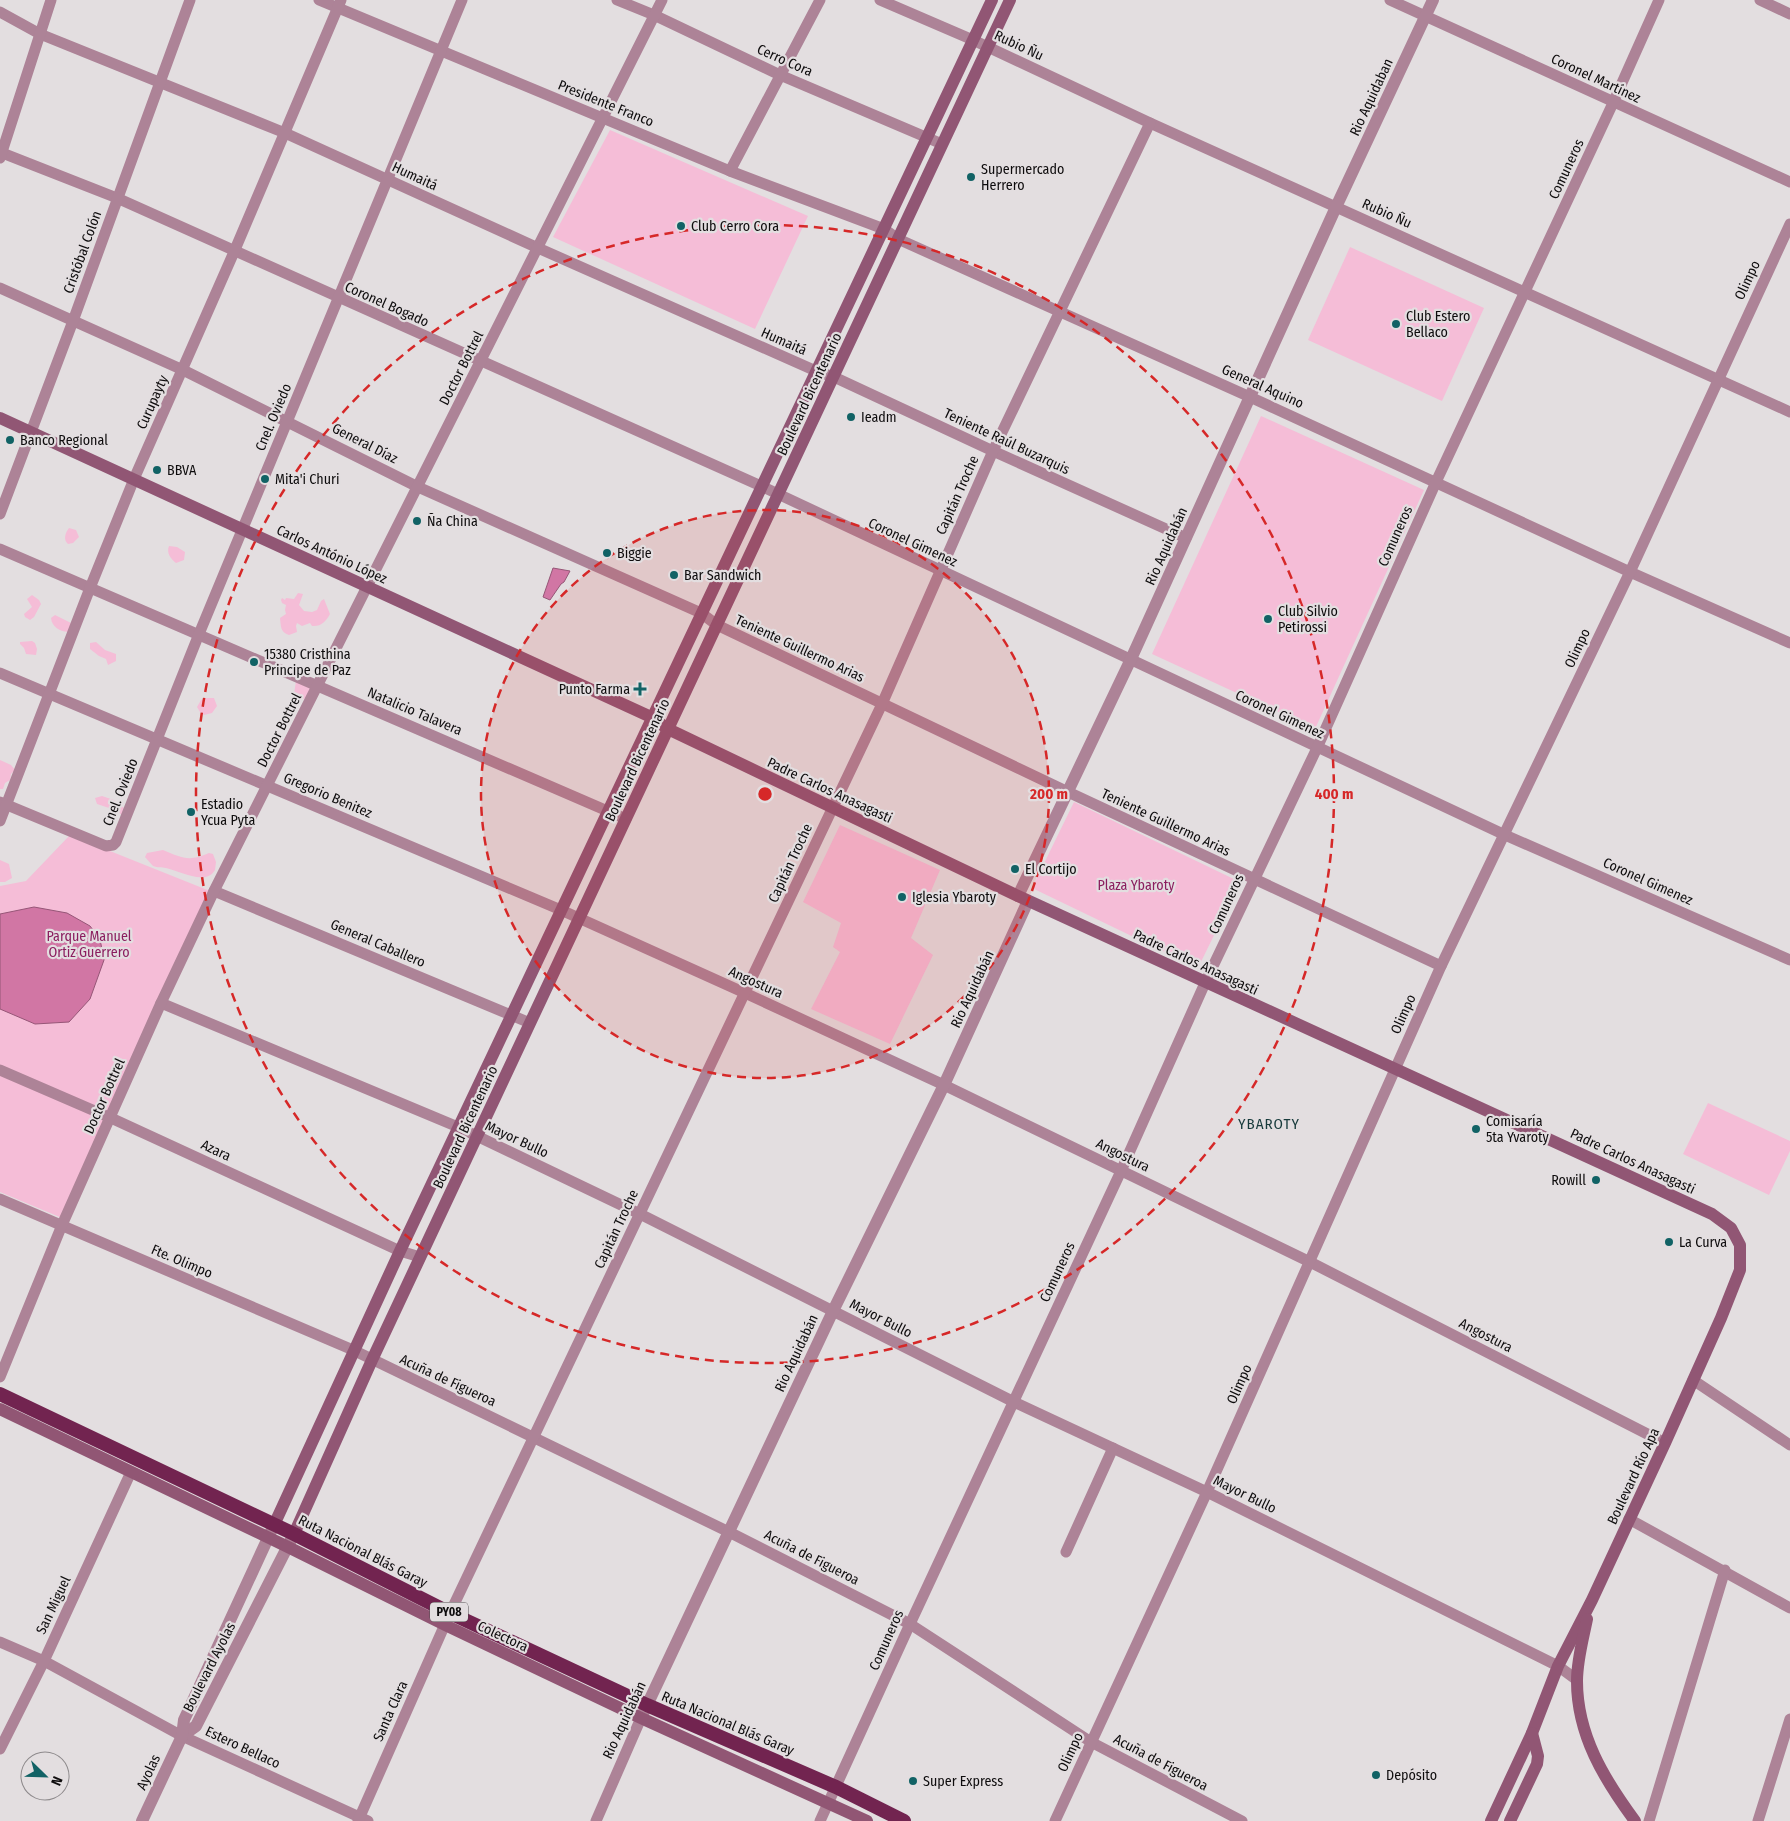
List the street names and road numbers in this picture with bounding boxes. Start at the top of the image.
street label: Rubio Ñu [991,27,1046,64]
street label: Cerro Cora [754,41,815,80]
street label: Coronel Martínez [1548,50,1644,107]
street label: Rio Aquidaban [1346,56,1397,139]
street label: Presidente Franco [555,77,656,130]
street label: Comuneros [1545,136,1588,202]
street label: Humaitá [389,159,440,194]
street label: Rubio Ñu [1359,195,1414,232]
street label: Cristóbal Colón [60,209,105,296]
street label: Olimpo [1731,258,1764,303]
street label: Coronel Bogado [342,278,432,331]
street label: Humaitá [758,324,809,359]
street label: Doctor Bottrel [436,328,487,408]
street label: Boulevard Bicentenario [774,330,845,458]
street label: General Aquino [1219,361,1306,412]
street label: Curupayty [133,372,172,432]
street label: Cnel. Oviedo [252,381,295,453]
street label: Teniente Raúl Buzarquis [941,405,1073,478]
street label: General Díaz [329,420,401,467]
street label: Capitán Troche [932,453,983,538]
street label: Comuneros [1375,503,1416,569]
street label: Rio Aquidabán [1142,505,1191,588]
street label: Coronel Gimenez [866,514,960,571]
street label: Carlos António López [274,521,390,588]
street label: Teniente Guillermo Arias [733,611,867,686]
street label: Olimpo [1561,626,1594,671]
street label: Natalicio Talavera [365,684,465,739]
street label: Coronel Gimenez [1233,686,1327,743]
street label: Doctor Bottrel [254,690,305,770]
street label: Boulevard Bicentenario [602,696,673,824]
street label: Padre Carlos Anasagasti [765,754,895,827]
street label: Cnel. Oviedo [99,756,142,829]
street label: Gregorio Benitez [281,769,375,822]
street label: Teniente Guillermo Arias [1099,785,1233,860]
street label: Capitán Troche [765,821,816,905]
street label: Coronel Gimenez [1600,854,1696,909]
street label: Comuneros [1205,871,1248,937]
street label: General Caballero [328,916,428,971]
street label: Padre Carlos Anasagasti [1131,926,1261,999]
street label: Rio Aquidabán [947,948,998,1031]
street label: Angostura [726,963,786,1002]
street label: Olimpo [1387,992,1420,1037]
street label: Doctor Bottrel [80,1056,129,1137]
street label: Boulevard Bicentenario [430,1063,501,1191]
street label: Mayor Bullo [482,1117,551,1162]
street label: Padre Carlos Anasagasti [1568,1125,1698,1198]
street label: Angostura [1093,1135,1153,1176]
street label: Azara [198,1136,234,1165]
street label: Capitán Troche [591,1187,642,1271]
street label: Comuneros [1036,1239,1079,1305]
street label: Fte. Olimpo [149,1241,215,1282]
street label: Mayor Bullo [847,1295,915,1341]
street label: Rio Aquidabán [771,1312,822,1395]
street label: Angostura [1456,1315,1515,1356]
street label: Acuña de Figueroa [397,1351,499,1410]
street label: Olimpo [1223,1362,1256,1407]
street label: Boulevard Río Apa [1604,1425,1663,1527]
street label: Mayor Bullo [1210,1472,1279,1517]
street label: Ruta Nacional Blás Garay [295,1512,431,1592]
street label: Acuña de Figueroa [761,1526,862,1589]
street label: San Miguel [33,1573,74,1637]
road number: PY08 [430,1602,468,1621]
street label: Comuneros [866,1607,907,1673]
street label: Colectora [475,1617,531,1656]
street label: Boulevard Ayolas [180,1620,239,1715]
street label: Santa Clara [370,1678,411,1744]
street label: Rio Aquidabán [599,1679,650,1762]
street label: Ruta Nacional Blás Garay [659,1688,797,1759]
street label: Estero Bellaco [203,1723,283,1772]
street label: Olimpo [1054,1730,1087,1775]
street label: Acuña de Figueroa [1111,1730,1211,1794]
street label: Ayolas [133,1752,164,1793]

